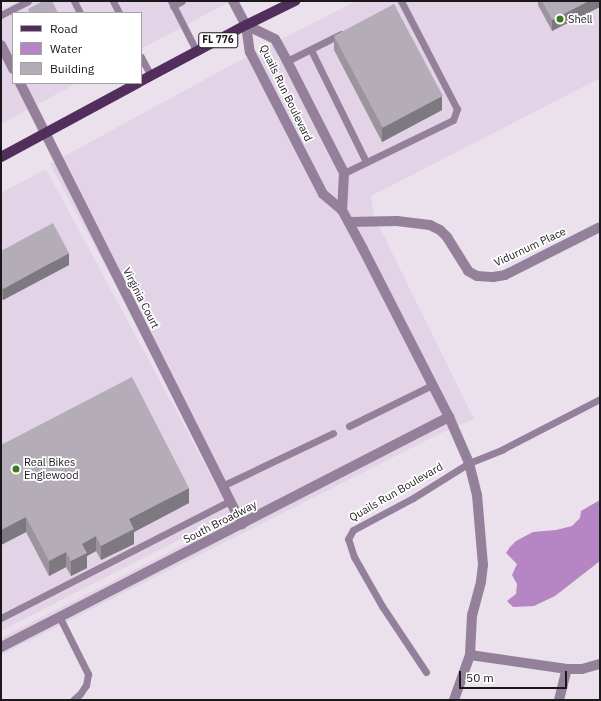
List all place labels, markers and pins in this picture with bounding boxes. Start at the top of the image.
place label: Shell [568,12,593,26]
marker: Shell [555,14,565,24]
place label: Real Bikes Englewood [24,456,79,482]
marker: Real Bikes Englewood [11,464,21,474]

